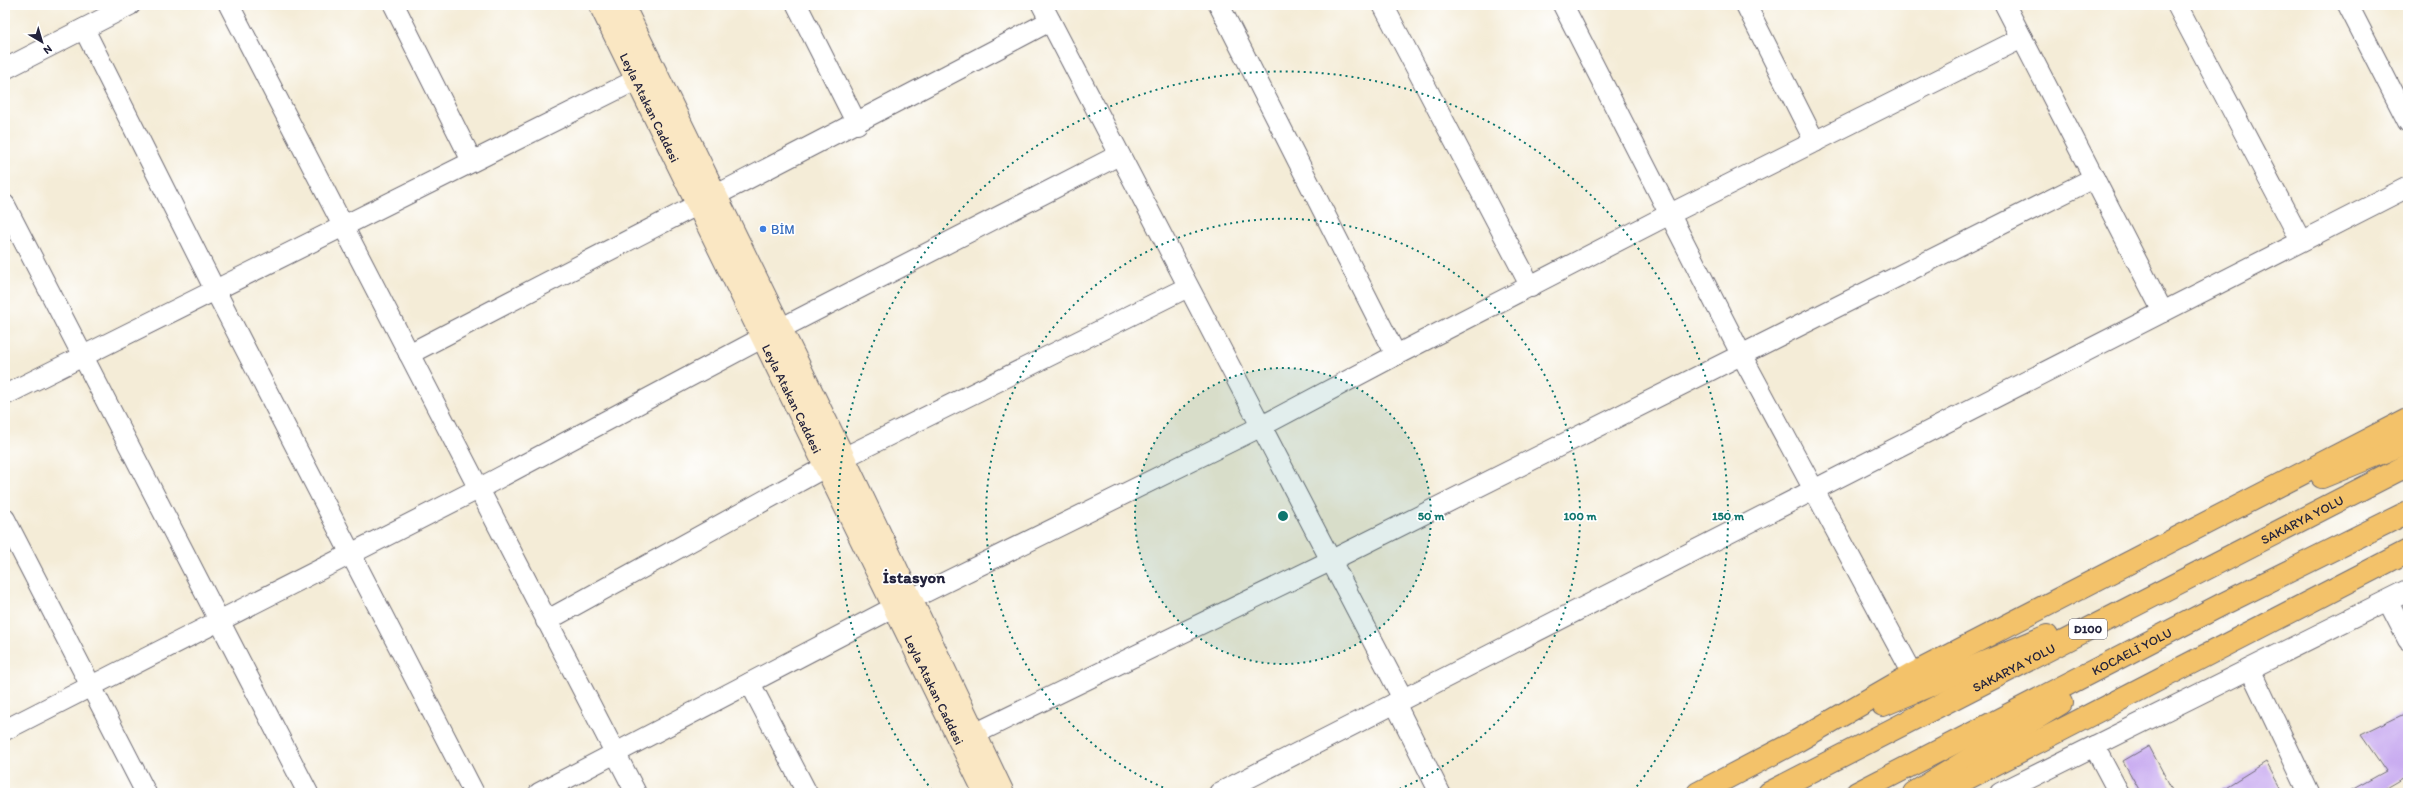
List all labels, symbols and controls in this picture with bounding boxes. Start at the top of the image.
north arrow [22,22,62,62]
text: N [41,42,55,57]
street label: Leyla Atakan Caddesi [617,50,683,165]
place label: BİM [771,222,795,237]
marker: BİM [758,224,768,234]
street label: Leyla Atakan Caddesi [759,341,825,456]
street label: SAKARYA YOLU [2258,492,2346,547]
centre of rings [1276,509,1290,523]
text: 50 m [1418,509,1445,523]
text: 100 m [1563,509,1597,523]
text: 150 m [1712,509,1745,523]
district label: İstasyon [883,567,946,588]
road number: D100 [2069,619,2107,639]
street label: KOCAELİ YOLU [2089,624,2174,678]
street label: Leyla Atakan Caddesi [901,633,968,747]
street label: SAKARYA YOLU [1970,640,2057,695]

